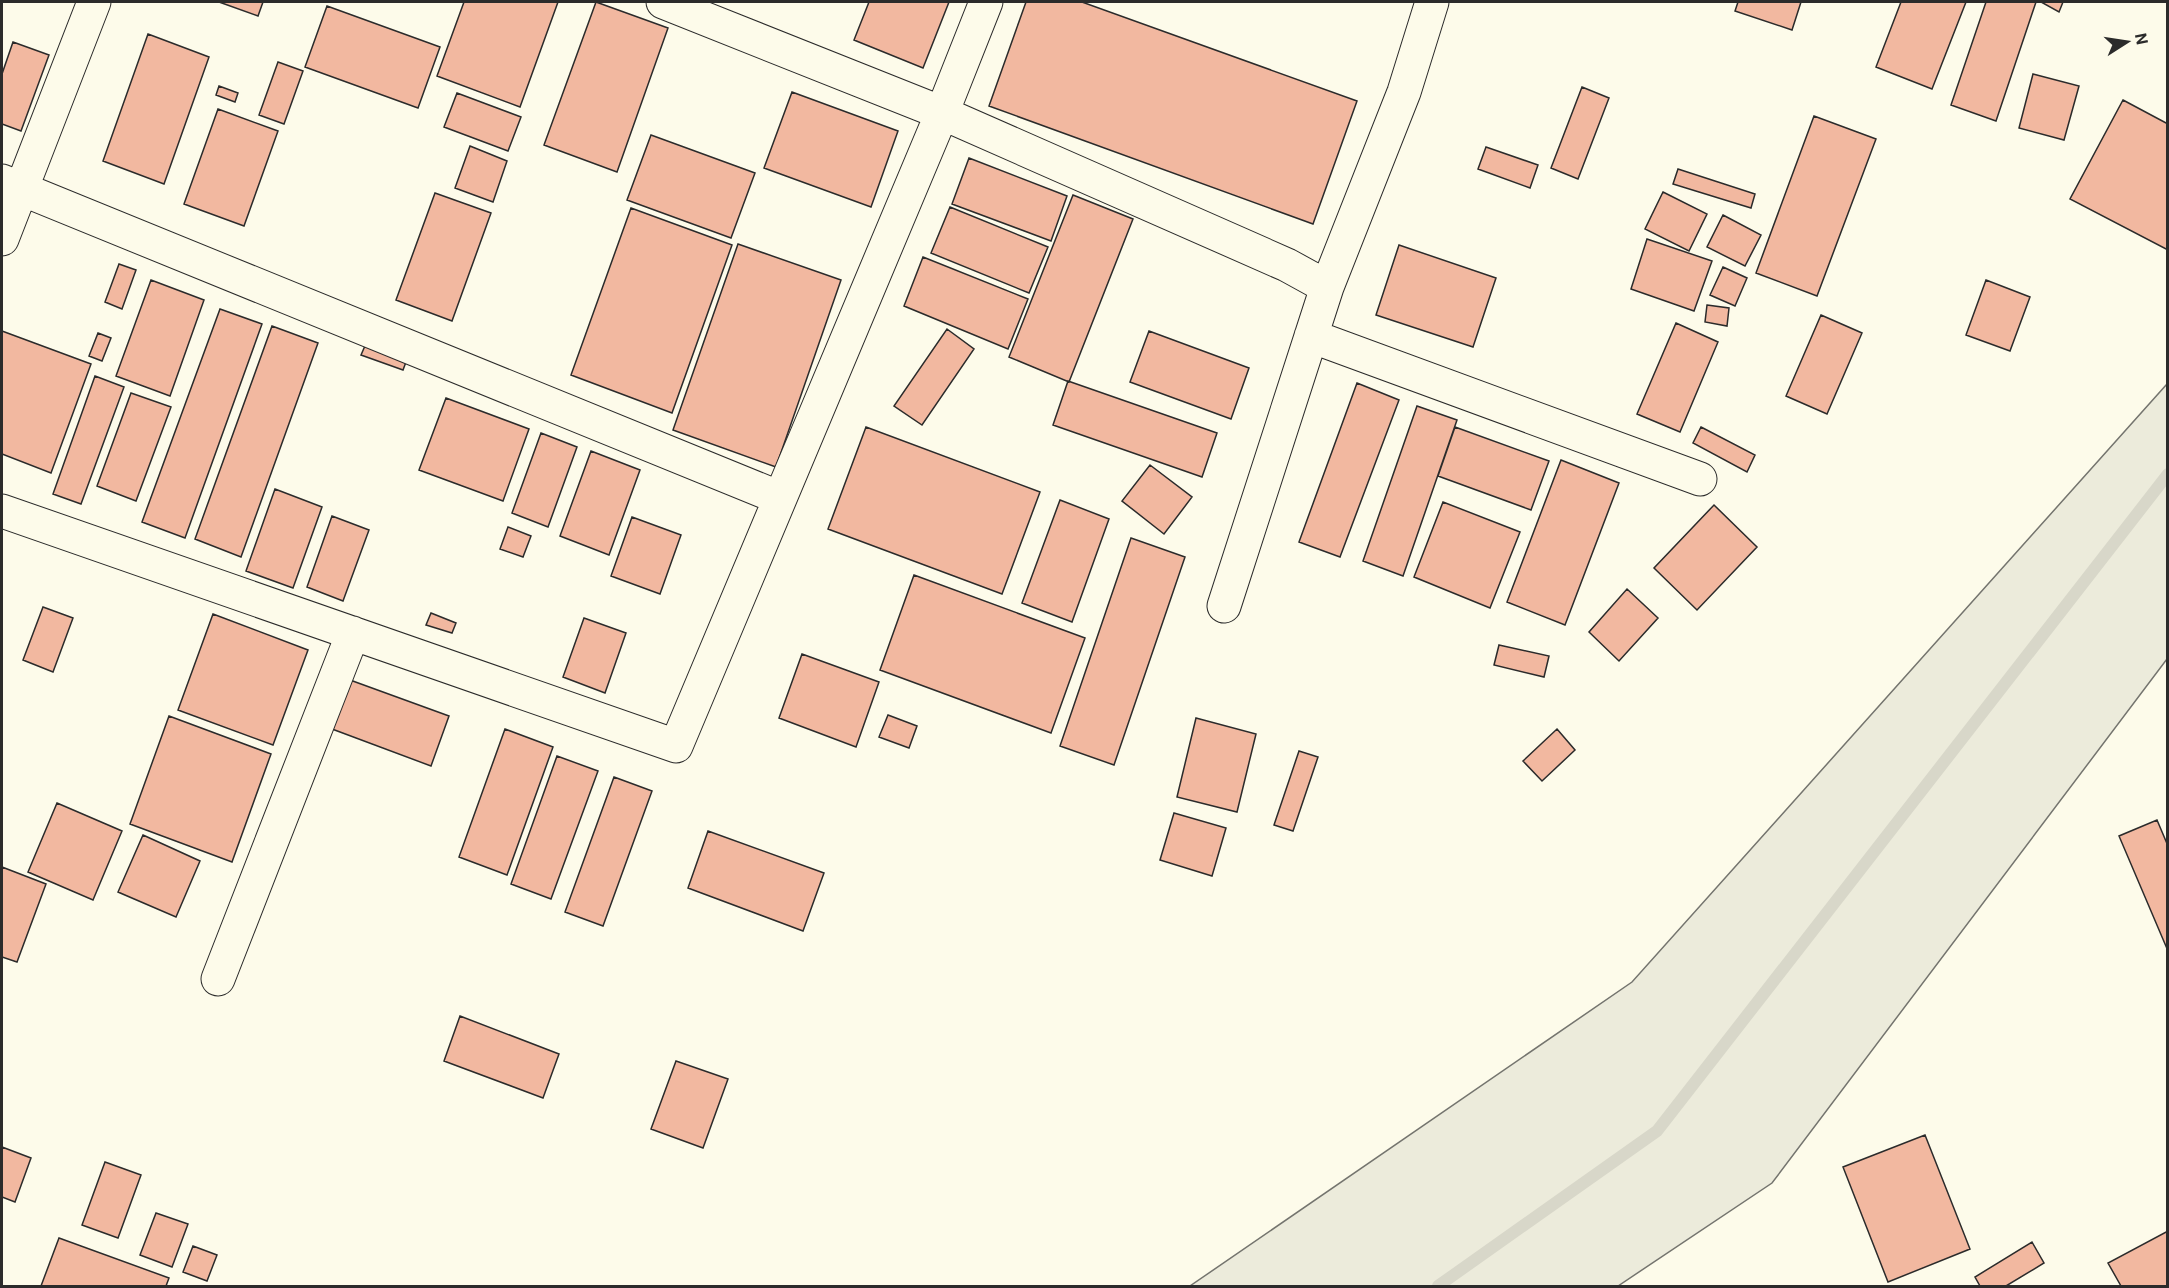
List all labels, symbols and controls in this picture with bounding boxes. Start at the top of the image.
north arrow [2097,12,2157,72]
text: N [2131,31,2152,46]

